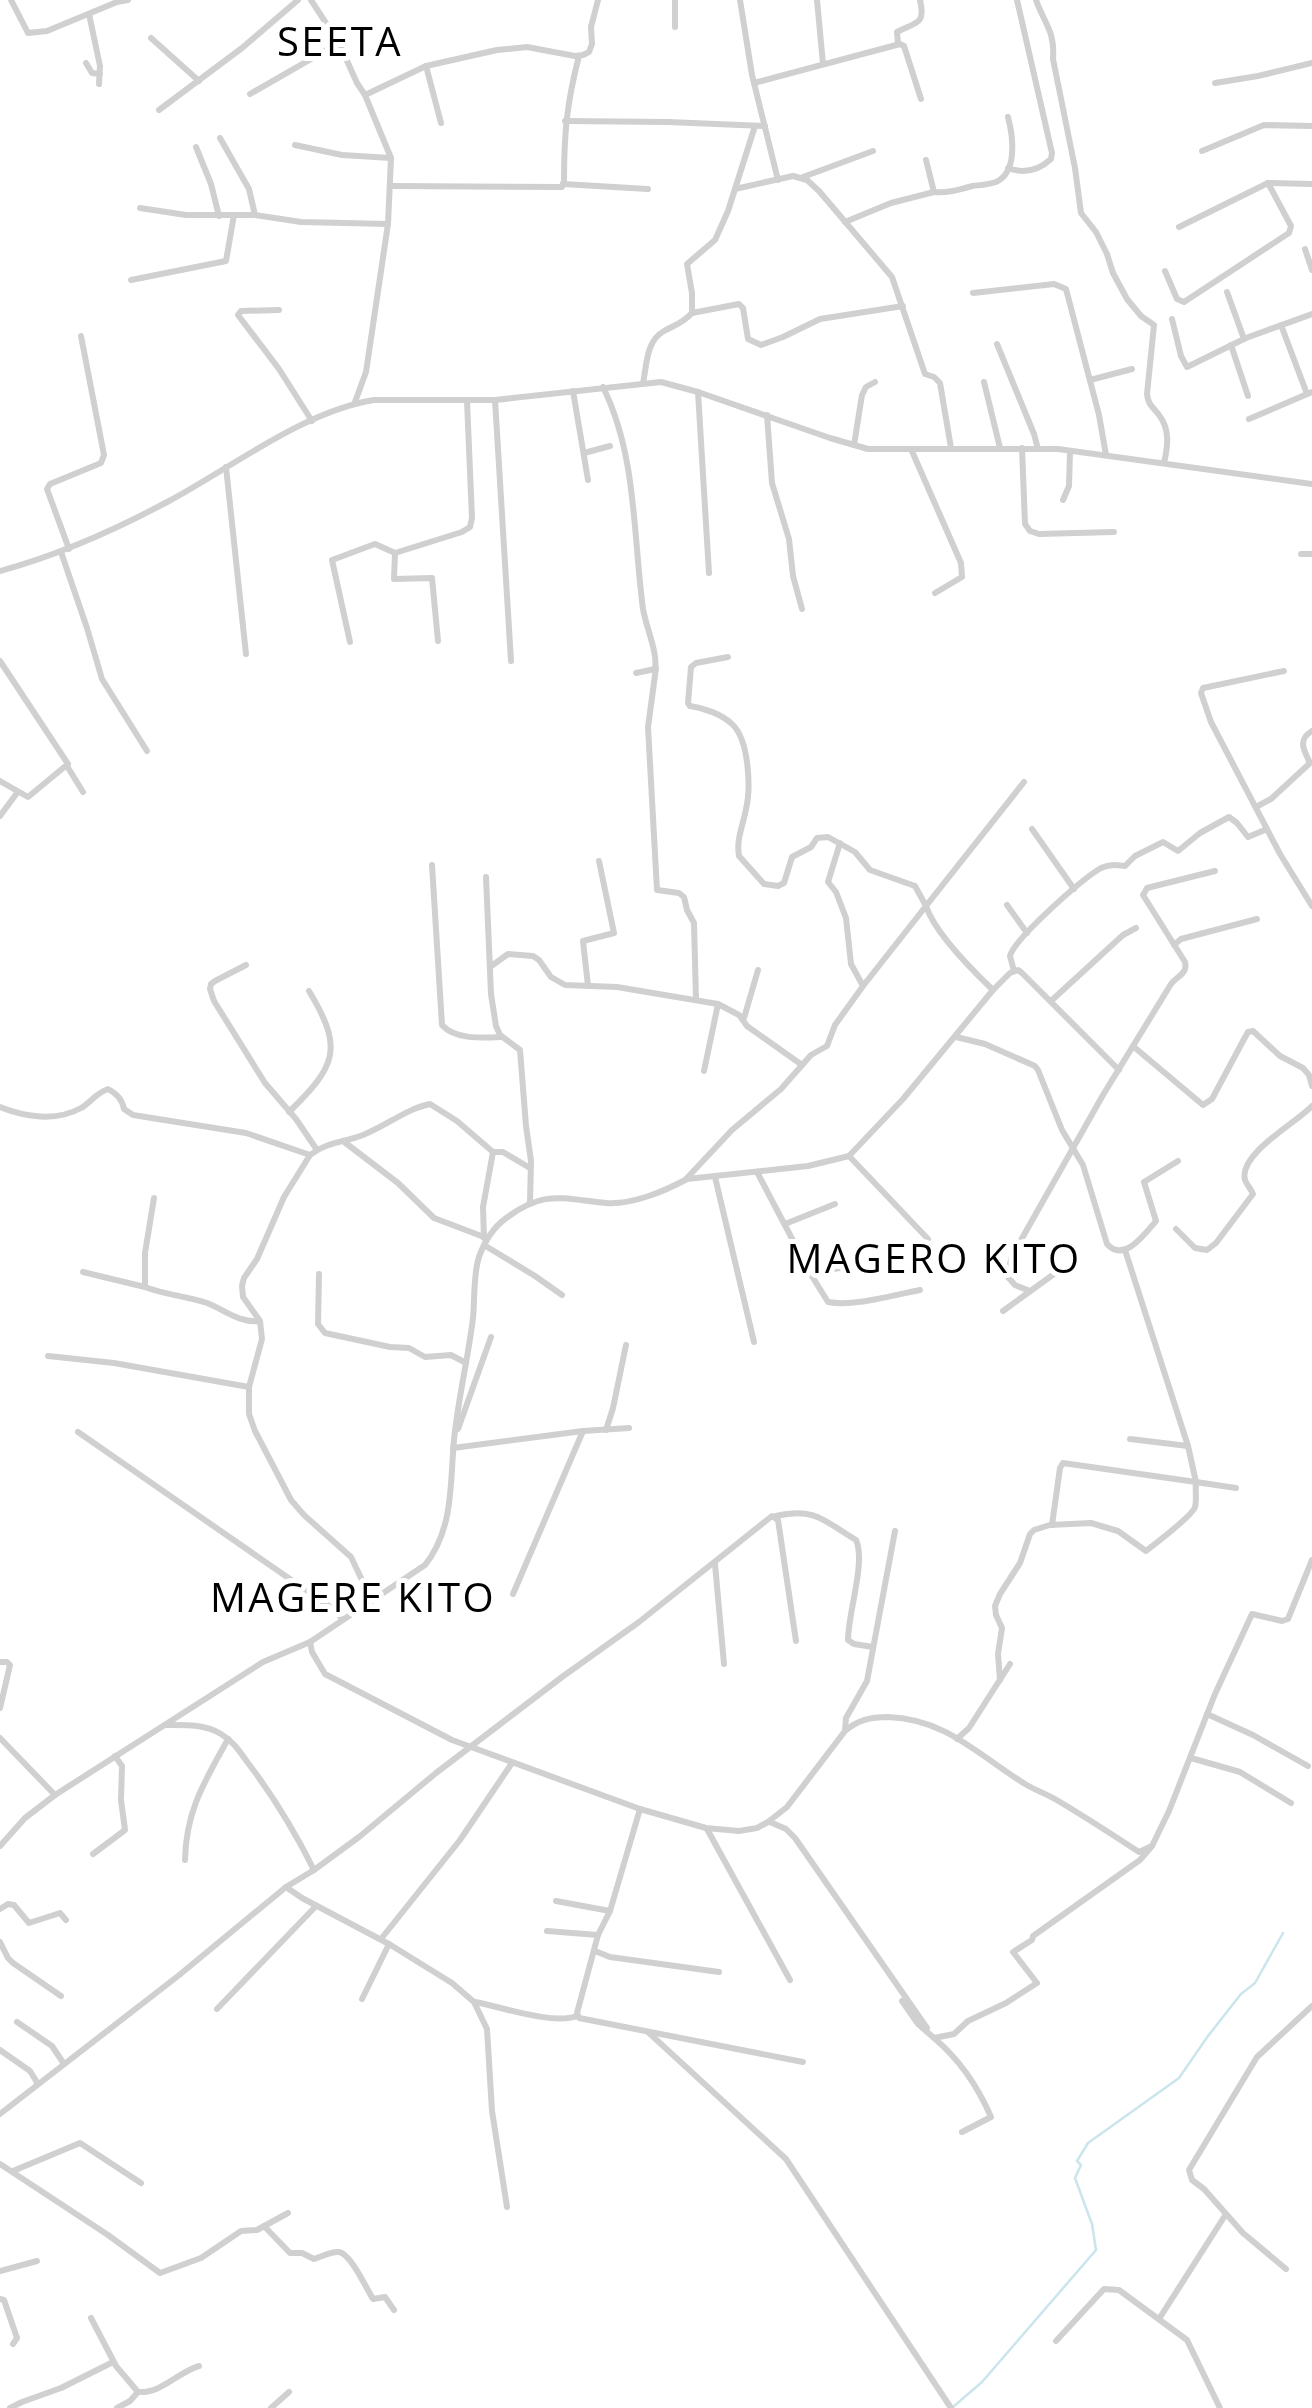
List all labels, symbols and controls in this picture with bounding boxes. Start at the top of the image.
district label: SEETA [277,13,403,68]
district label: MAGERO KITO [786,1230,1082,1285]
district label: MAGERE KITO [210,1569,496,1624]

